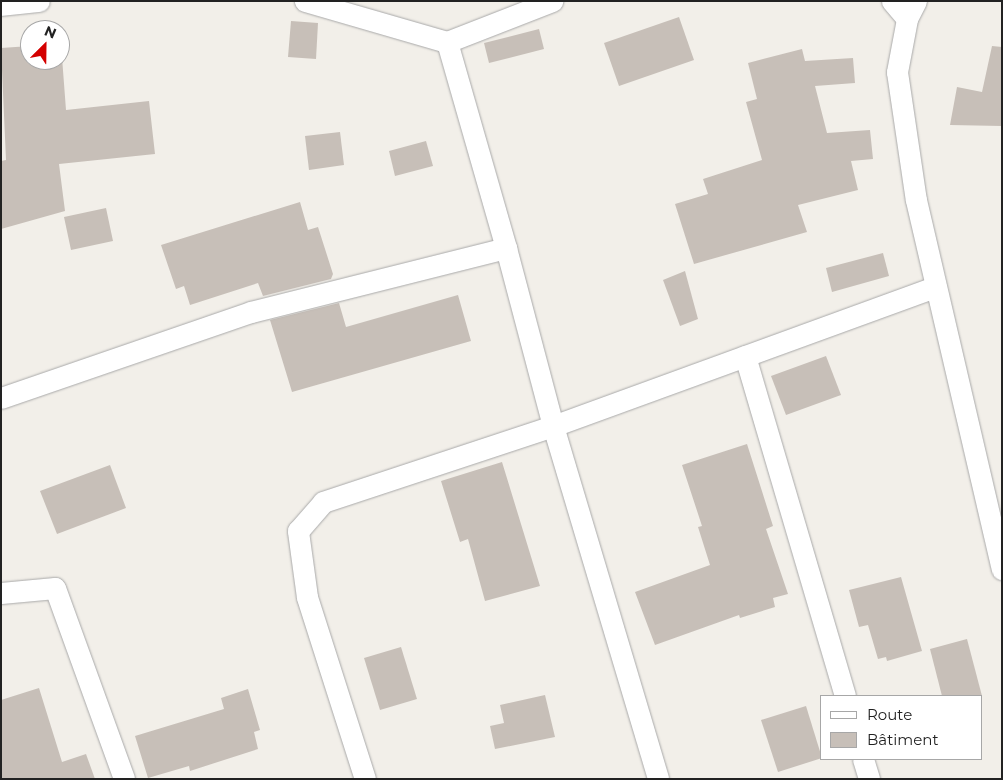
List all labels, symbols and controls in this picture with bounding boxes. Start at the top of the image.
north arrow [20,20,70,70]
text: N [42,22,59,43]
legend [820,695,983,760]
text: Route [867,705,912,724]
text: Bâtiment [867,730,939,749]

